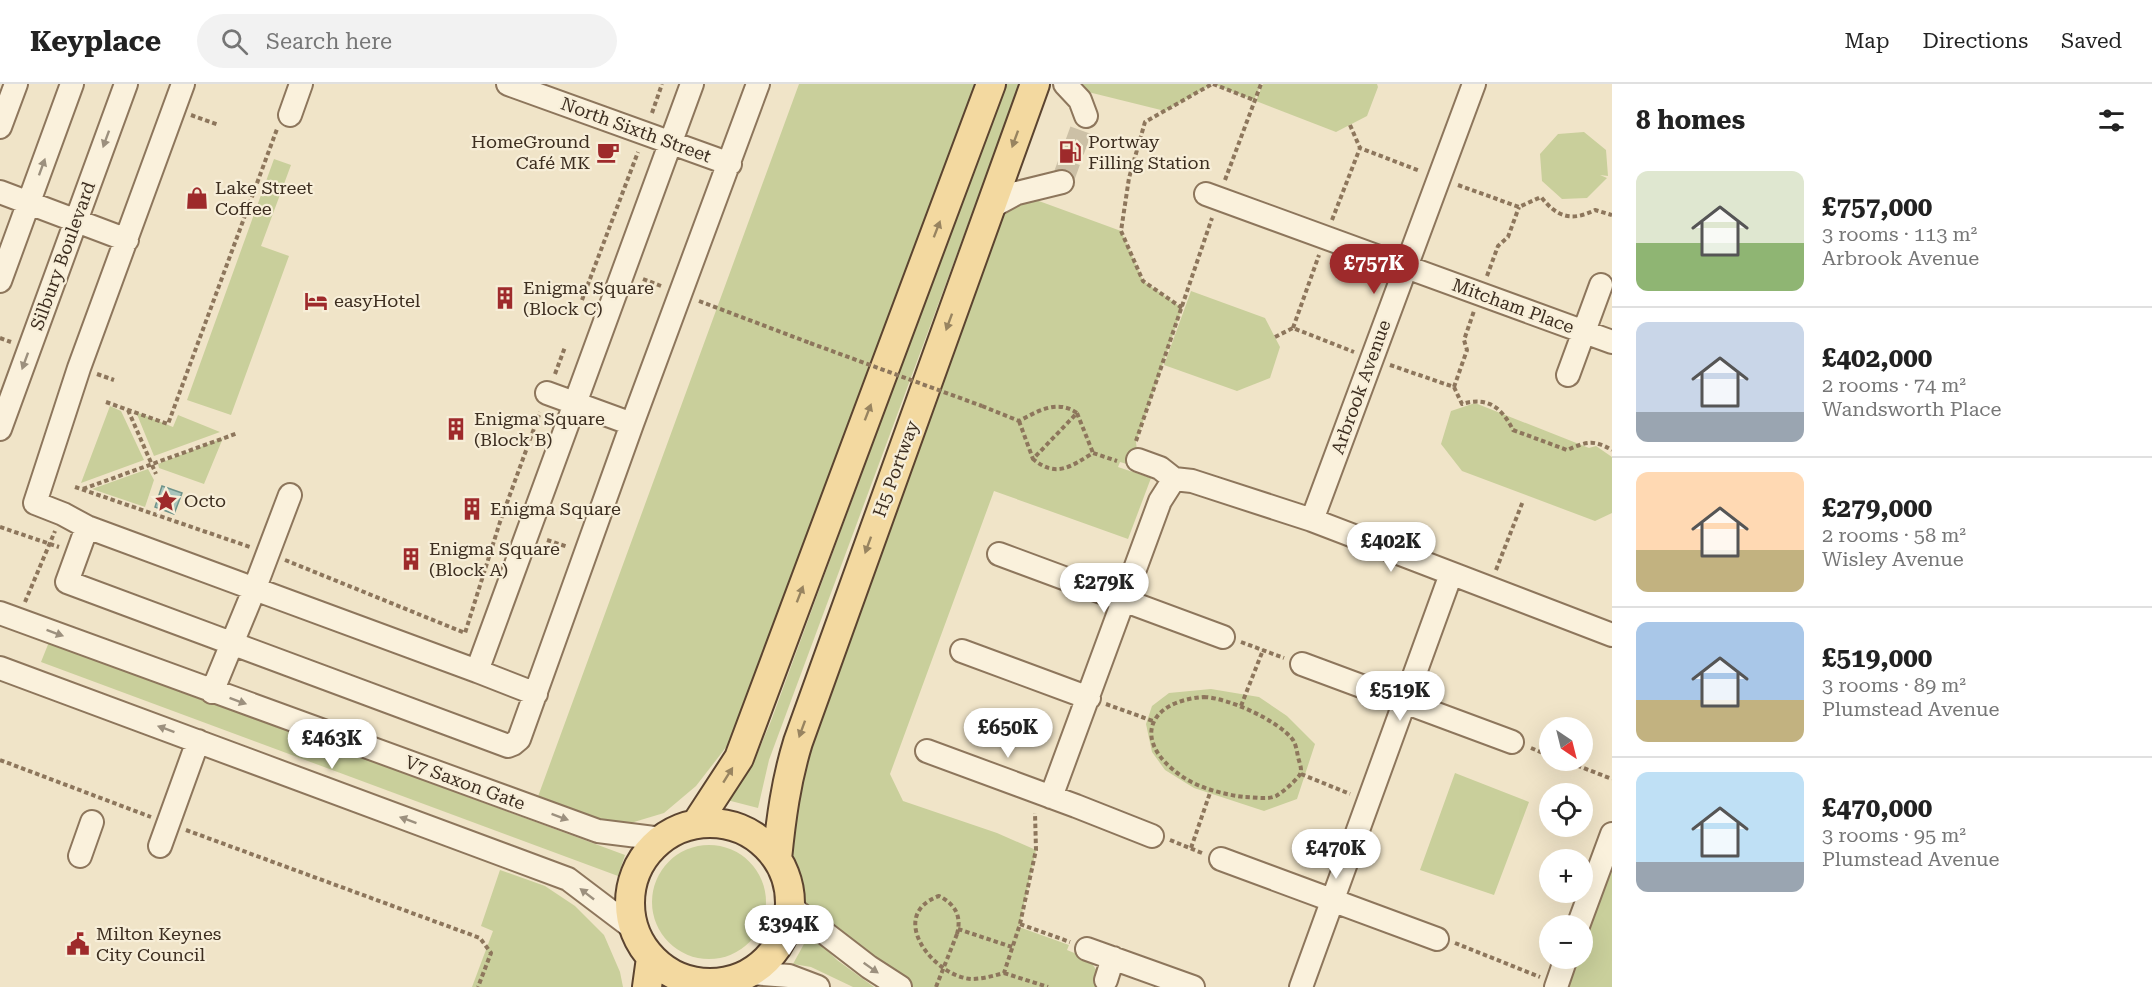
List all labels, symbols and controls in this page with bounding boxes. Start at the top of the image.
search box [197,14,617,68]
text: Keyplace [30,25,161,58]
icon: search [218,25,251,58]
text: Search here [266,29,392,54]
text: Map [1845,29,1889,53]
text: Directions [1922,29,2028,53]
text: Saved [2061,29,2122,53]
street label: North Sixth Street [558,93,714,167]
icon: filters [2095,104,2128,137]
text: 8 homes [1636,105,1745,135]
one-way arrow [101,130,111,148]
one-way arrow [1010,130,1020,148]
place label: HomeGround Café MK [471,131,590,173]
place label: Portway Filling Station [1088,131,1211,173]
cafe icon: HomeGround Café MK [595,139,621,165]
fuel station icon: Portway Filling Station [1057,139,1083,165]
one-way arrow [37,158,47,176]
place label: Lake Street Coffee [215,177,313,219]
street label: Silbury Boulevard [26,178,99,333]
shop icon: Lake Street Coffee [184,185,210,211]
text: £757,000 [1822,192,1932,222]
icon: home [1684,195,1756,267]
one-way arrow [933,220,942,238]
text: 3 rooms · 113 m² [1822,222,1977,246]
pin: £757K [1332,244,1416,295]
text: Arbrook Avenue [1822,246,1979,270]
text: £757K [1344,251,1404,275]
street label: Mitcham Place [1449,274,1577,337]
place label: Enigma Square (Block C) [523,277,654,319]
building icon: Enigma Square (Block C) [492,285,518,311]
hotel icon: easyHotel [303,288,329,314]
place label: easyHotel [334,290,421,311]
one-way arrow [943,314,953,332]
street label: Arbrook Avenue [1326,317,1395,457]
text: £402,000 [1822,343,1932,373]
icon: home [1684,346,1756,418]
one-way arrow [19,353,29,371]
text: 2 rooms · 74 m² [1822,373,1966,397]
text: Wandsworth Place [1822,397,2002,421]
one-way arrow [864,403,874,421]
place label: Enigma Square (Block B) [474,408,605,450]
building icon: Enigma Square (Block B) [443,416,469,442]
street label: H5 Portway [868,417,923,520]
place icon: Octo [153,488,179,514]
place label: Octo [184,490,226,511]
text: £279,000 [1822,493,1932,523]
building icon: Enigma Square [459,496,485,522]
icon: home [1684,496,1756,568]
place label: Enigma Square [490,498,621,519]
pin: £402K [1349,522,1433,573]
text: 2 rooms · 58 m² [1822,523,1966,547]
text: £402K [1361,529,1421,553]
one-way arrow [863,536,873,554]
place label: Enigma Square (Block A) [429,538,560,580]
building icon: Enigma Square (Block A) [398,546,424,572]
text: Wisley Avenue [1822,547,1964,571]
pin: £279K [1062,563,1146,614]
text: £279K [1074,570,1134,594]
one-way arrow [795,585,805,603]
one-way arrow [46,629,64,639]
text: £519,000 [1822,643,1932,673]
icon: home [1684,646,1756,718]
pin: £519K [1358,671,1442,722]
text: 3 rooms · 89 m² [1822,673,1966,697]
text: £519K [1370,678,1430,702]
one-way arrow [229,697,247,707]
text: Plumstead Avenue [1822,697,1999,721]
pin: £650K [966,708,1050,759]
text: £650K [978,715,1038,739]
north arrow [1539,717,1593,771]
map controls [1539,717,1593,969]
pin: £463K [290,719,374,770]
one-way arrow [797,720,807,738]
one-way arrow [157,724,175,734]
text: £463K [302,726,362,750]
street label: V7 Saxon Gate [402,751,528,814]
one-way arrow [722,767,733,783]
button: locate [1539,783,1593,837]
text: £470,000 [1822,793,1932,823]
icon: home [1684,796,1756,868]
one-way arrow [551,812,569,822]
one-way arrow [398,814,416,824]
text: 3 rooms · 95 m² [1822,823,1966,847]
pin: £470K [1294,829,1378,880]
text: £470K [1306,836,1366,860]
text: Plumstead Avenue [1822,847,1999,871]
button: + [1539,849,1593,903]
one-way arrow [579,889,594,901]
pin: £394K [747,905,831,956]
text: £394K [759,912,819,936]
button: − [1539,915,1593,969]
place label: Milton Keynes City Council [96,923,221,965]
public building icon: Milton Keynes City Council [65,931,91,957]
one-way arrow [862,962,878,974]

